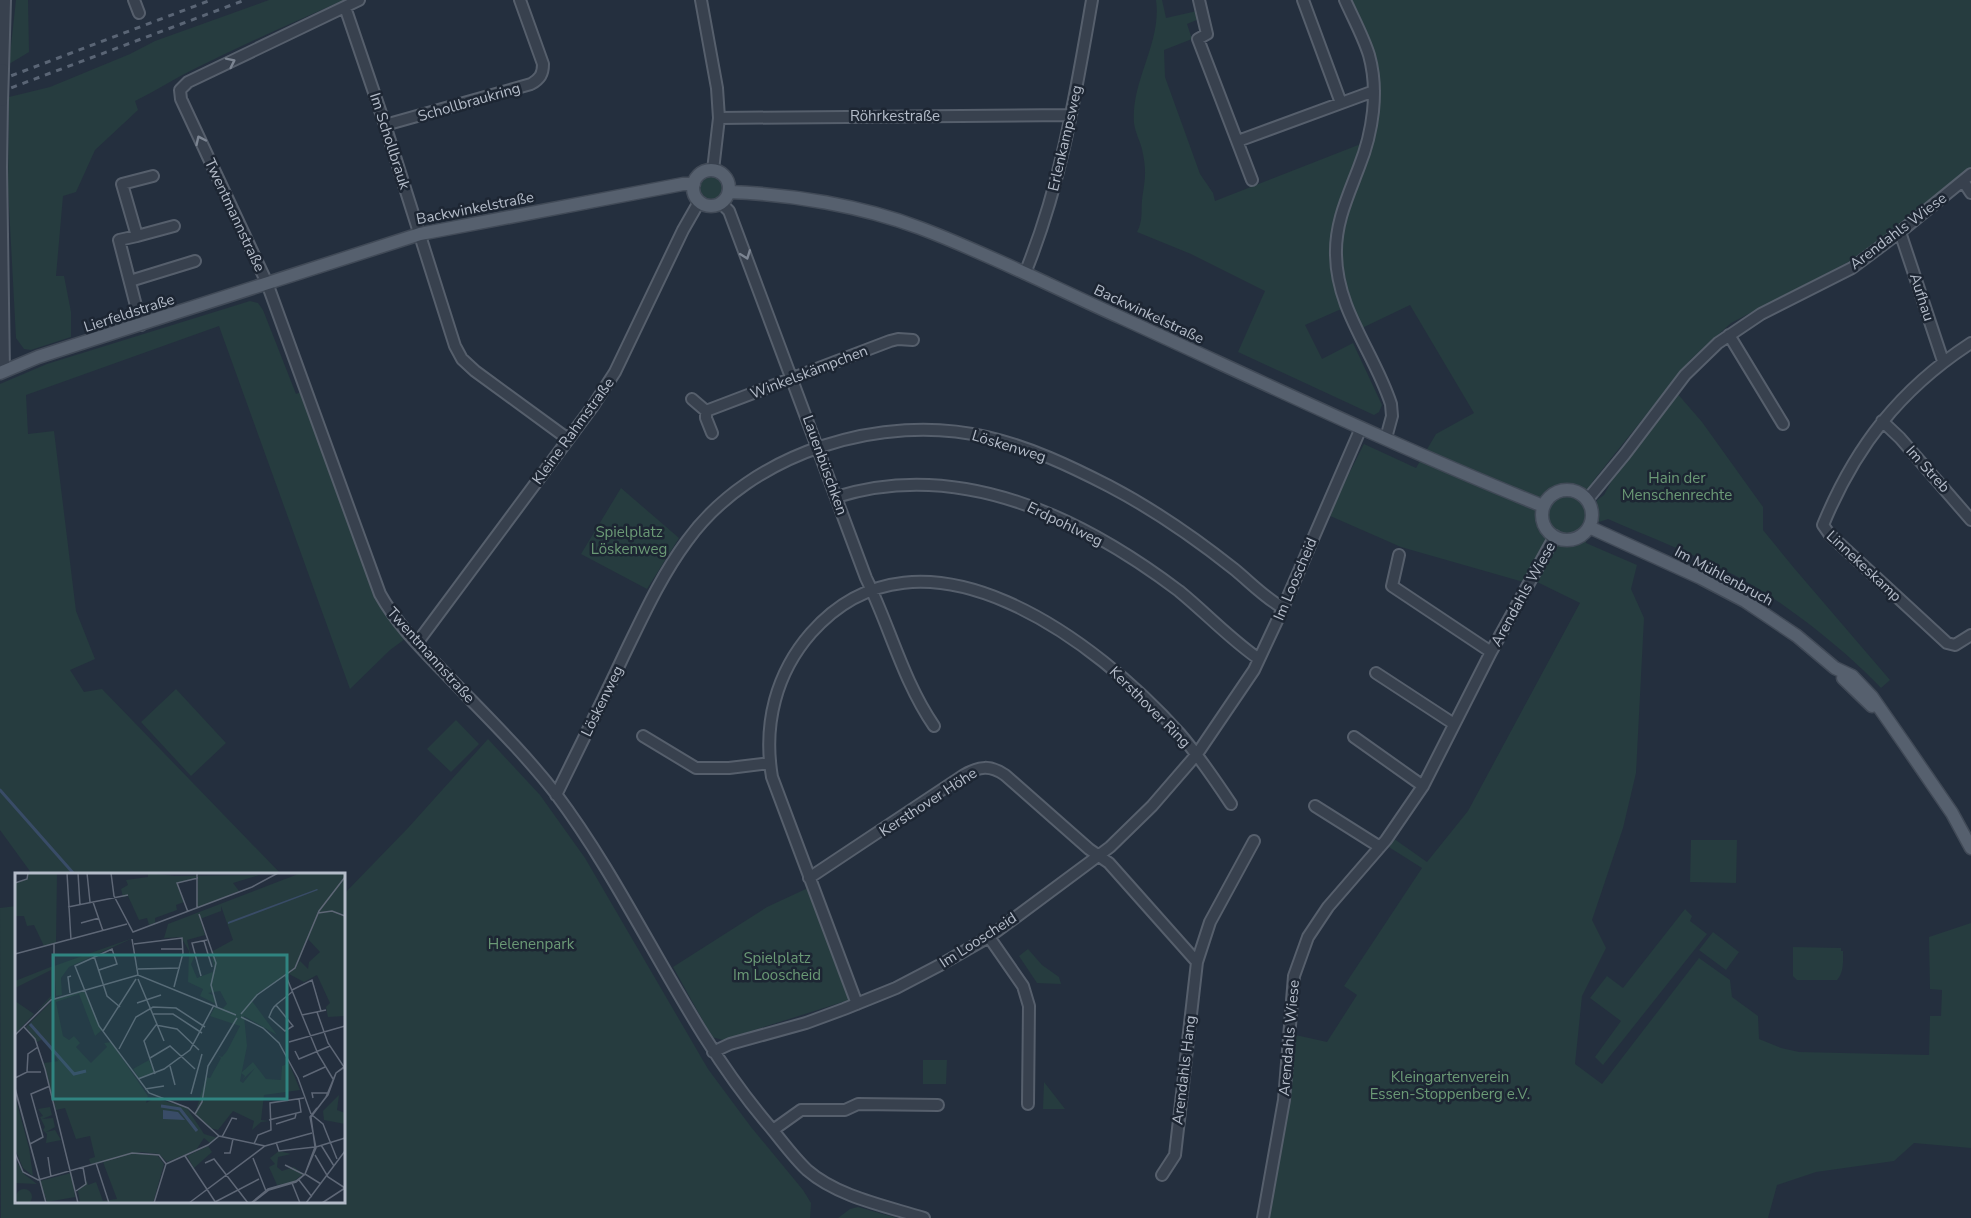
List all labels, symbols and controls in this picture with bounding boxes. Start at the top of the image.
one-way arrow [224,57,235,69]
street label: Schollbraukring [415,78,523,126]
street label: Erlenkampsweg [1043,83,1087,193]
street label: Im Schollbrauk [365,90,415,192]
street label: Röhrkestraße [850,106,940,126]
one-way arrow [196,135,208,146]
street label: Twentmannstraße [200,155,270,275]
street label: Backwinkelstraße [414,187,536,229]
street label: Arendahls Wiese [1845,188,1951,274]
one-way arrow [739,249,751,260]
street label: Aufhau [1905,270,1939,324]
street label: Backwinkelstraße [1091,280,1207,348]
street label: Lierfeldstraße [81,289,177,337]
street label: Winkelskämpchen [747,340,871,404]
street label: Kleine Rahmstraße [527,373,619,489]
street label: Lauenbüschken [798,412,852,518]
street label: Löskenweg [969,425,1049,467]
street label: Im Streb [1902,441,1955,497]
park label: Hain der Menschenrechte [1622,468,1732,505]
street label: Erdpohlweg [1024,497,1106,551]
park label: Spielplatz Löskenweg [591,522,667,559]
street label: Linnekeskamp [1822,526,1906,606]
street label: Im Looscheid [1269,535,1321,623]
street label: Arendahls Wiese [1486,538,1560,650]
street label: Im Mühlenbruch [1671,542,1777,610]
street label: Twentmannstraße [382,603,480,707]
street label: Löskenweg [576,662,628,740]
street label: Kersthover Ring [1105,662,1195,752]
street label: Kersthover Höhe [875,763,981,841]
inset map [15,873,345,1203]
street label: Im Looscheid [936,908,1020,972]
park label: Helenenpark [488,934,575,954]
park label: Spielplatz Im Looscheid [733,948,821,985]
street label: Arendahls Wiese [1274,979,1304,1097]
street label: Arendahls Hang [1167,1014,1201,1126]
park label: Kleingartenverein Essen-Stoppenberg e.V. [1370,1067,1530,1104]

